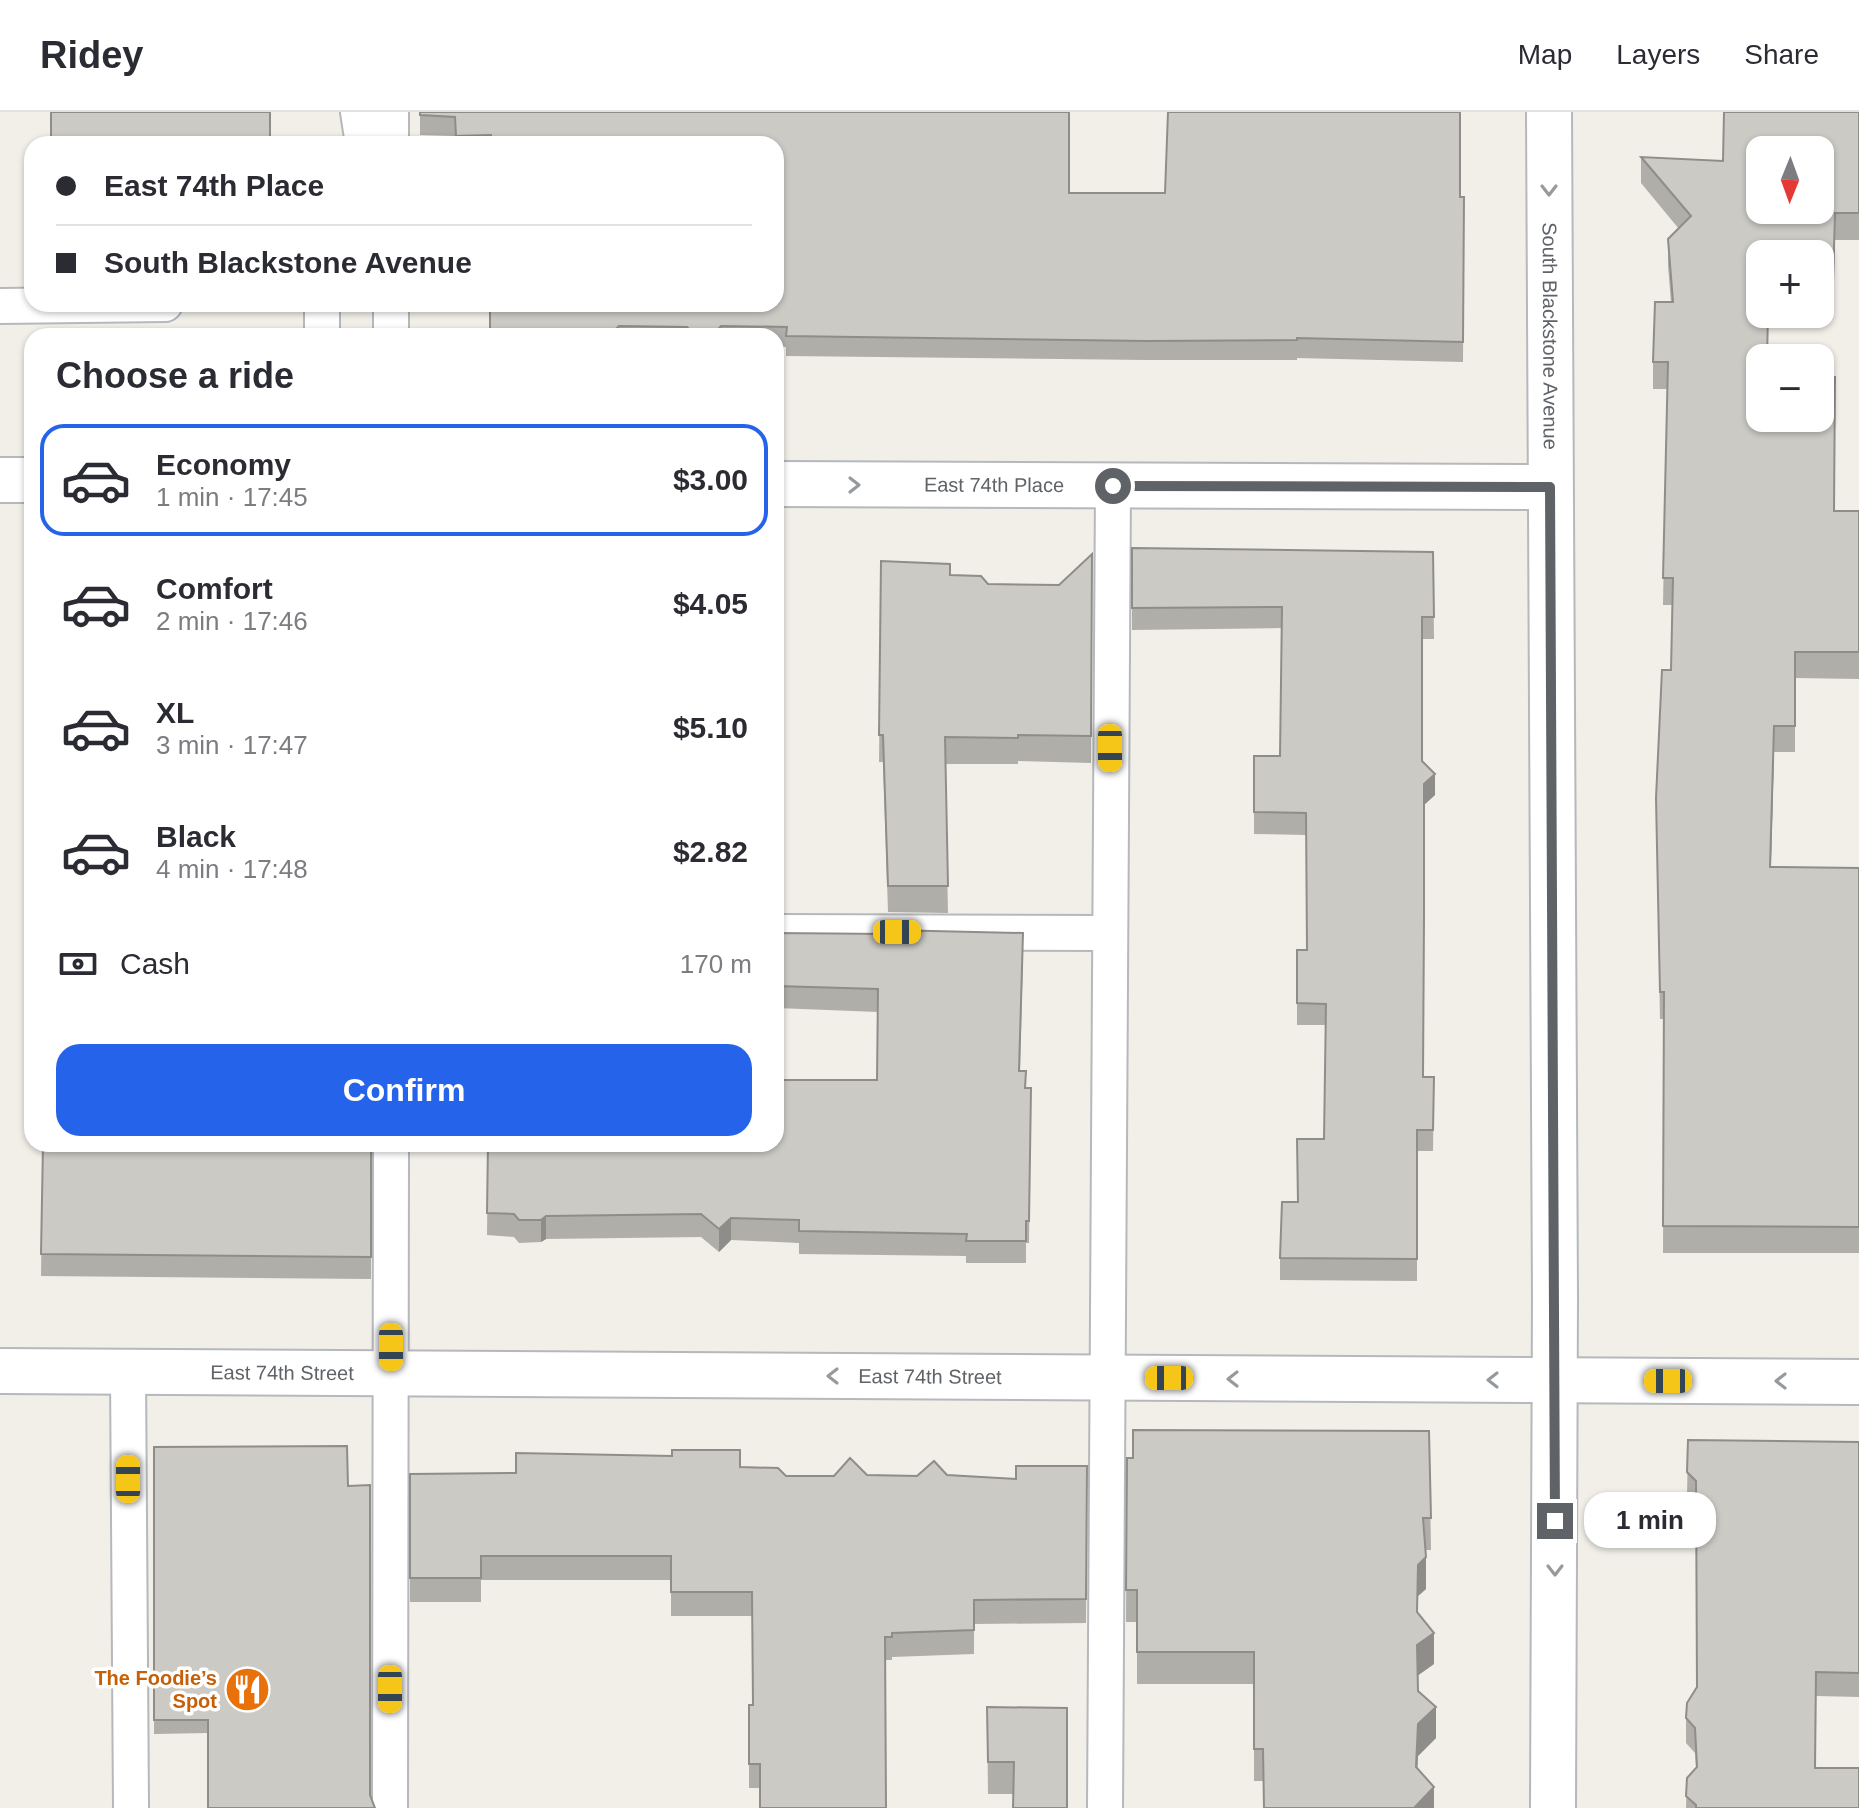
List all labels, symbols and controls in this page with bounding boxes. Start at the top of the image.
text: Ridey [40,34,143,76]
text: Map [1518,39,1572,70]
text: Layers [1616,39,1700,70]
text: Share [1744,39,1819,70]
north arrow [1746,136,1834,224]
map controls [1746,136,1834,432]
text: East 74th Place [104,169,324,202]
one-way arrow [1540,184,1558,197]
street label: South Blackstone Avenue [1539,222,1562,450]
button: + [1746,240,1834,328]
text: South Blackstone Avenue [104,246,472,279]
button: − [1746,344,1834,432]
text: Choose a ride [56,355,294,396]
icon: car [60,444,132,516]
text: Economy [156,448,291,481]
text: $3.00 [673,463,748,496]
route start [1095,468,1131,504]
street label: East 74th Place [924,474,1064,496]
one-way arrow [848,476,861,494]
text: 1 min · 17:45 [156,482,308,512]
icon: car [60,568,132,640]
text: Comfort [156,572,273,605]
text: $4.05 [673,587,748,620]
text: 2 min · 17:46 [156,606,308,636]
icon: car [60,692,132,764]
text: XL [156,696,194,729]
text: $5.10 [673,711,748,744]
car [1098,724,1122,772]
text: 3 min · 17:47 [156,730,308,760]
icon: car [60,816,132,888]
text: Black [156,820,236,853]
text: $2.82 [673,835,748,868]
text: 4 min · 17:48 [156,854,308,884]
car [873,920,921,944]
icon: cash [56,942,100,986]
text: Cash [120,947,190,980]
text: 170 m [680,949,752,979]
button: Confirm [56,1044,752,1136]
car [379,1323,403,1371]
street label: East 74th Street [210,1361,354,1384]
street label: East 74th Street [858,1365,1002,1388]
car [1145,1366,1193,1390]
one-way arrow [826,1367,839,1385]
car [1644,1369,1692,1393]
one-way arrow [1226,1370,1239,1388]
one-way arrow [1486,1371,1499,1389]
one-way arrow [1774,1373,1787,1390]
car [116,1455,140,1503]
callout: 1 min [1583,1493,1715,1549]
route end [1537,1503,1573,1539]
text: 1 min [1616,1505,1684,1535]
one-way arrow [1546,1564,1564,1577]
restaurant icon: The Foodie’s Spot [224,1665,272,1713]
car [378,1665,402,1713]
place label: The Foodie’s Spot [94,1667,217,1712]

